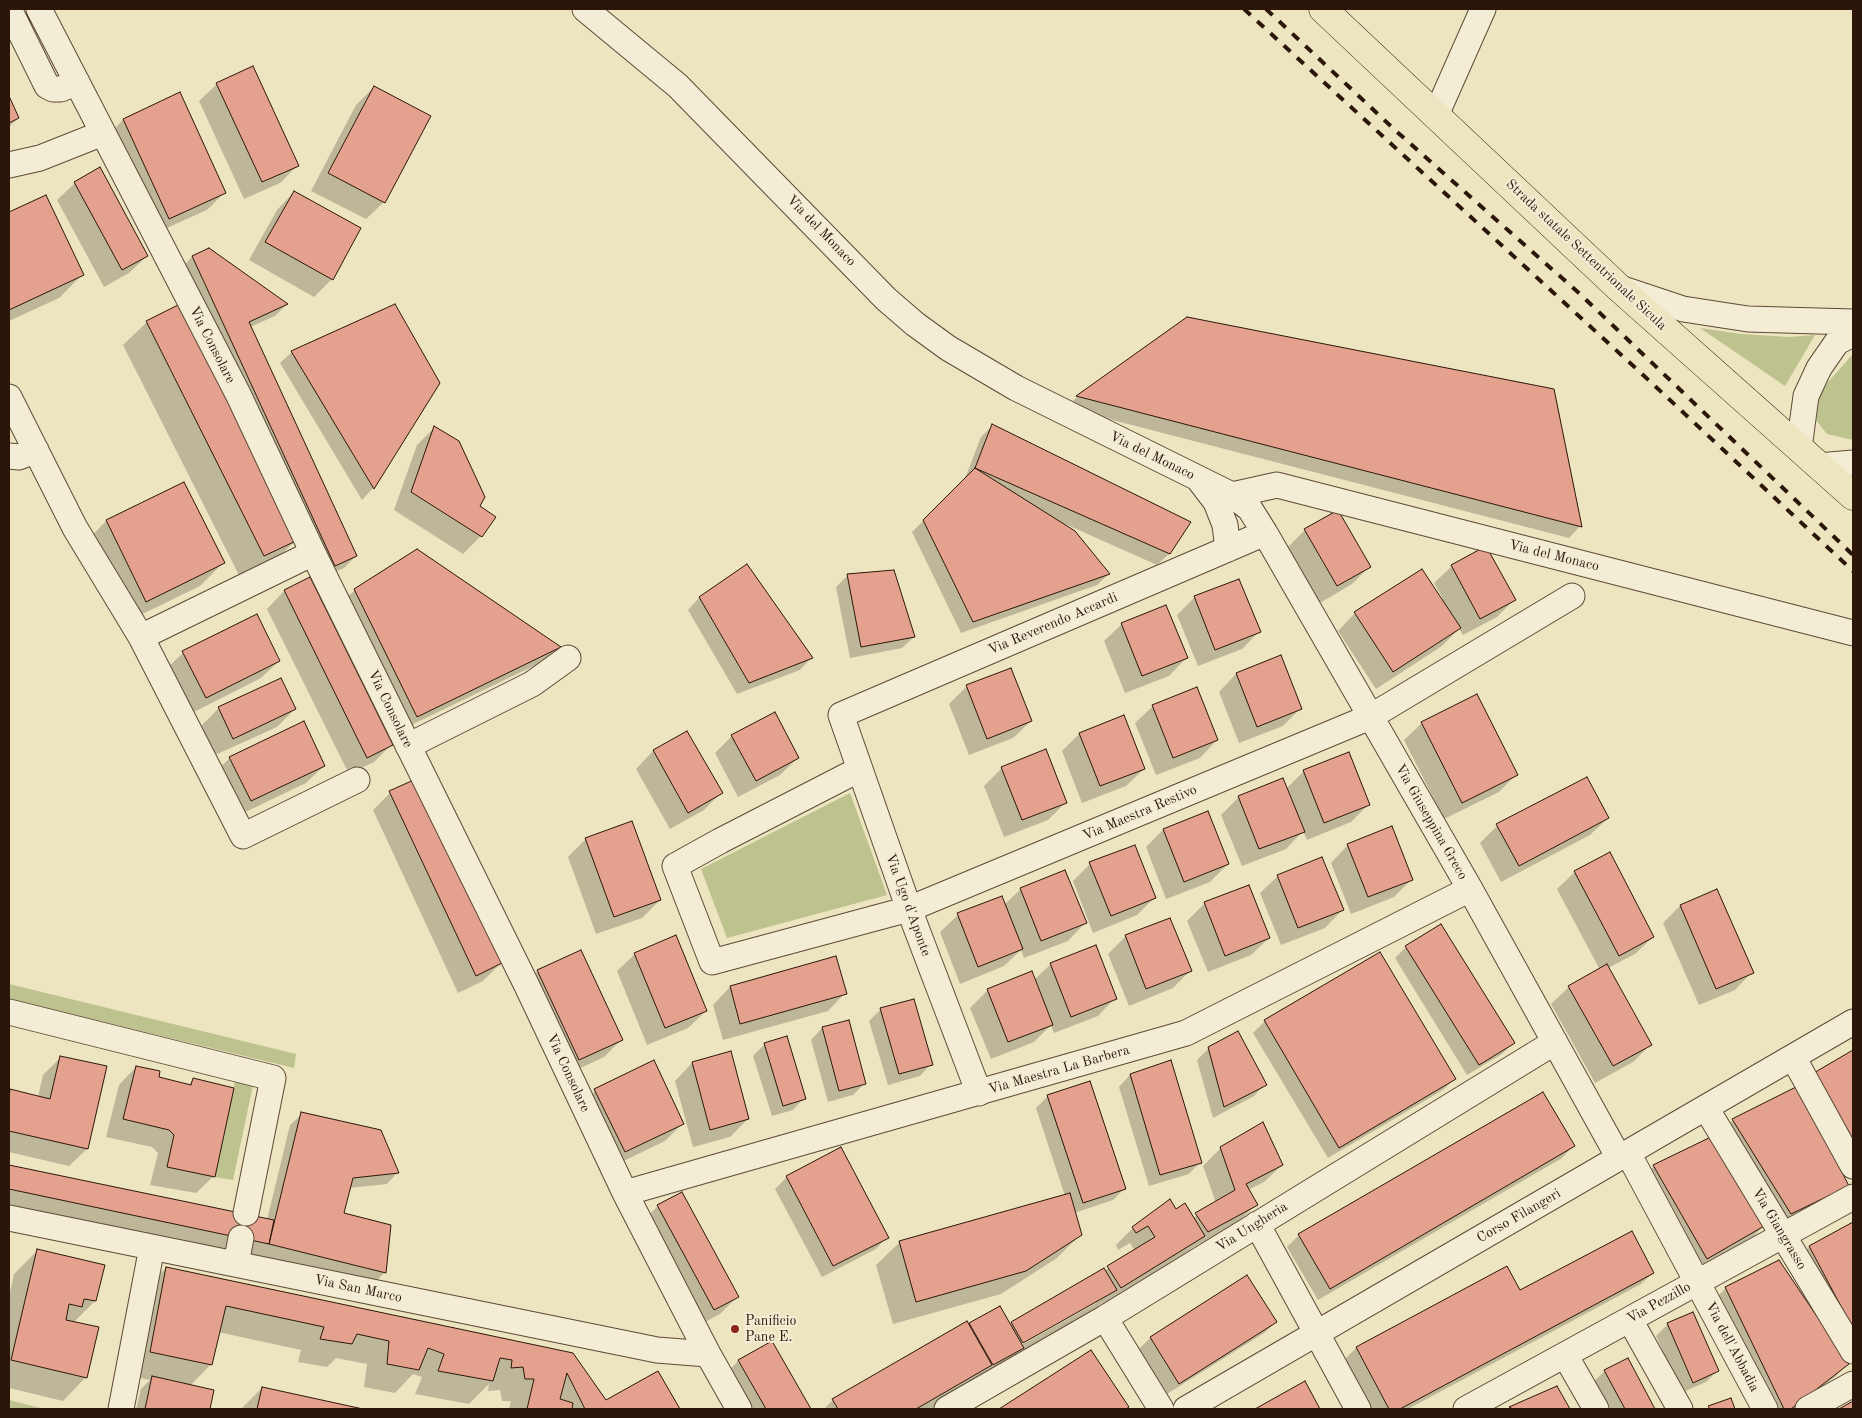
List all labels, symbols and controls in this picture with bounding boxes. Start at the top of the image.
street label: Strada statale Settentrionale Sicula [1502,176,1670,334]
street label: Via del Monaco [783,192,859,270]
street label: Via Consolare [185,304,239,386]
street label: Via del Monaco [1107,428,1197,484]
street label: Via del Monaco [1507,537,1601,575]
street label: Via Reverendo Accardi [986,589,1120,659]
street label: Via Consolare [364,667,416,751]
street label: Via Giuseppina Greco [1391,761,1471,883]
street label: Via Maestra Restivo [1080,781,1200,845]
street label: Via Ugo d'Aponte [882,851,934,959]
street label: Via Consolare [543,1031,593,1115]
street label: Via Maestra La Barbera [986,1042,1132,1098]
street label: Corso Filangeri [1474,1185,1564,1247]
street label: Via Giangrasso [1748,1185,1810,1273]
street label: Via Ungheria [1213,1198,1291,1256]
street label: Via San Marco [313,1271,403,1307]
street label: Via Pezzillo [1624,1279,1694,1327]
street label: Via dell'Abbadia [1701,1299,1763,1395]
place label: Panificio Pane E. [745,1313,796,1345]
marker: Panificio Pane E. [729,1323,741,1335]

